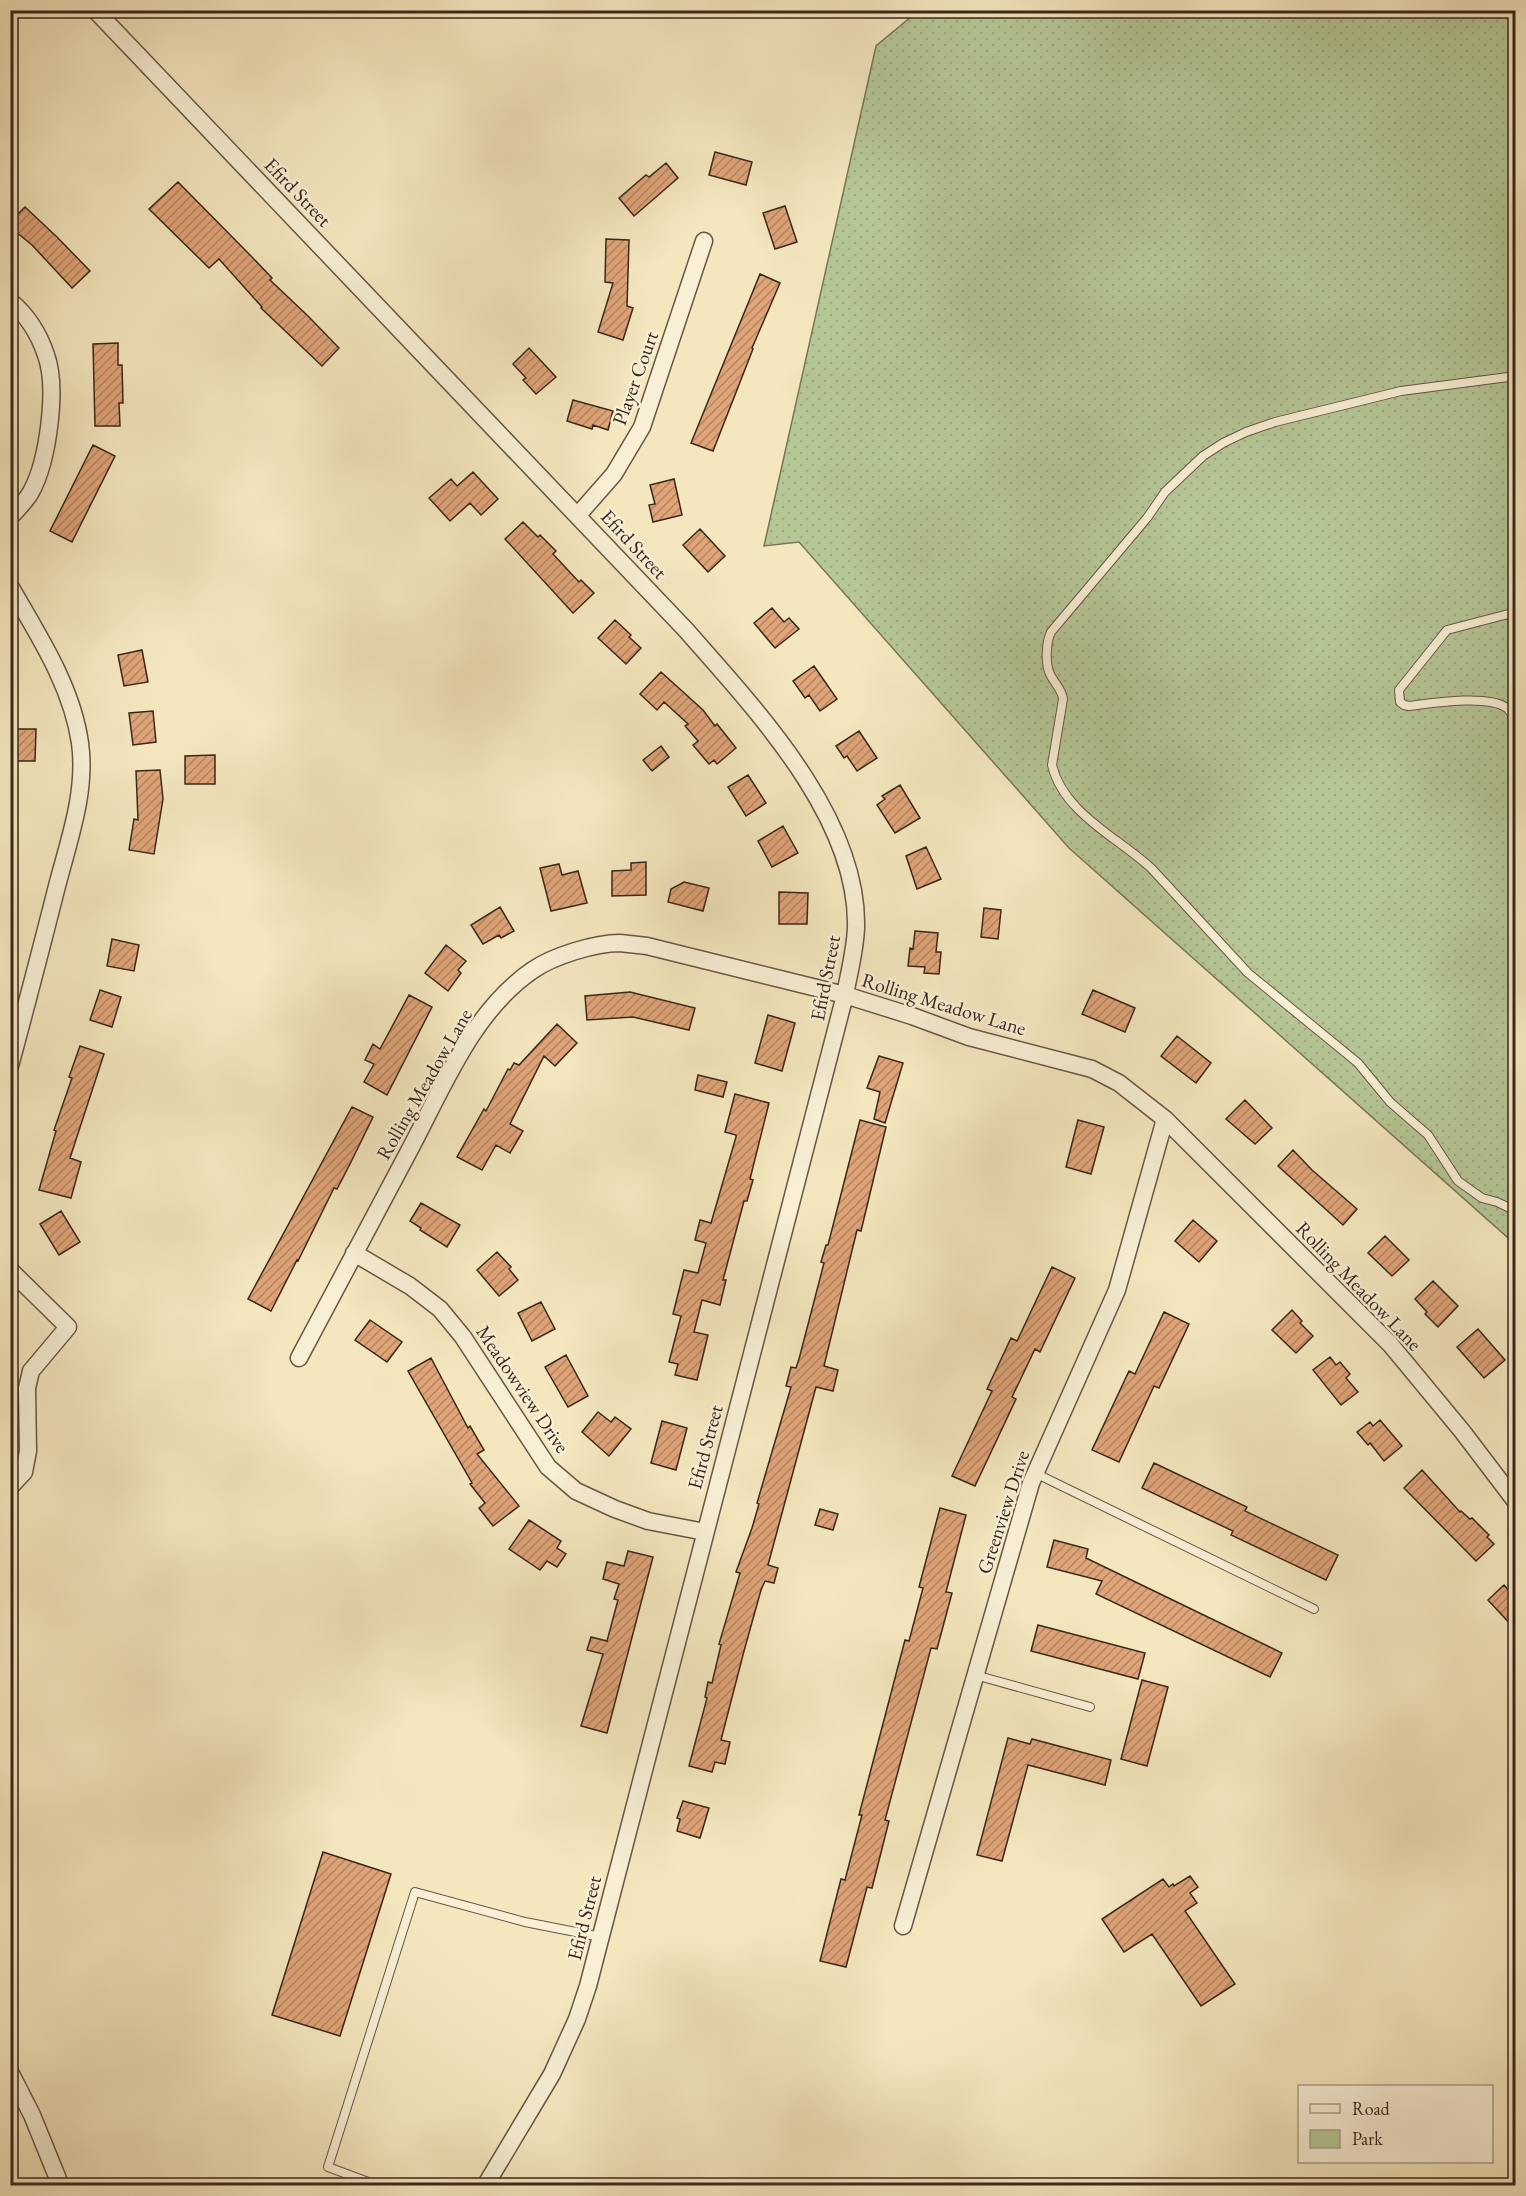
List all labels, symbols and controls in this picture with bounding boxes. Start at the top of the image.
street label: Efird Street [259,152,338,233]
street label: Player Court [606,327,664,428]
street label: Efird Street [595,504,673,585]
street label: Efird Street [804,932,846,1023]
street label: Rolling Meadow Lane [859,967,1029,1041]
street label: Rolling Meadow Lane [370,1004,478,1164]
street label: Rolling Meadow Lane [1290,1216,1428,1356]
street label: Meadowview Drive [471,1320,575,1458]
street label: Efird Street [681,1401,729,1492]
street label: Greenview Drive [971,1447,1035,1577]
street label: Efird Street [561,1872,607,1963]
legend [1298,2085,1493,2163]
text: Road [1352,2097,1391,2120]
text: Park [1352,2127,1383,2150]

